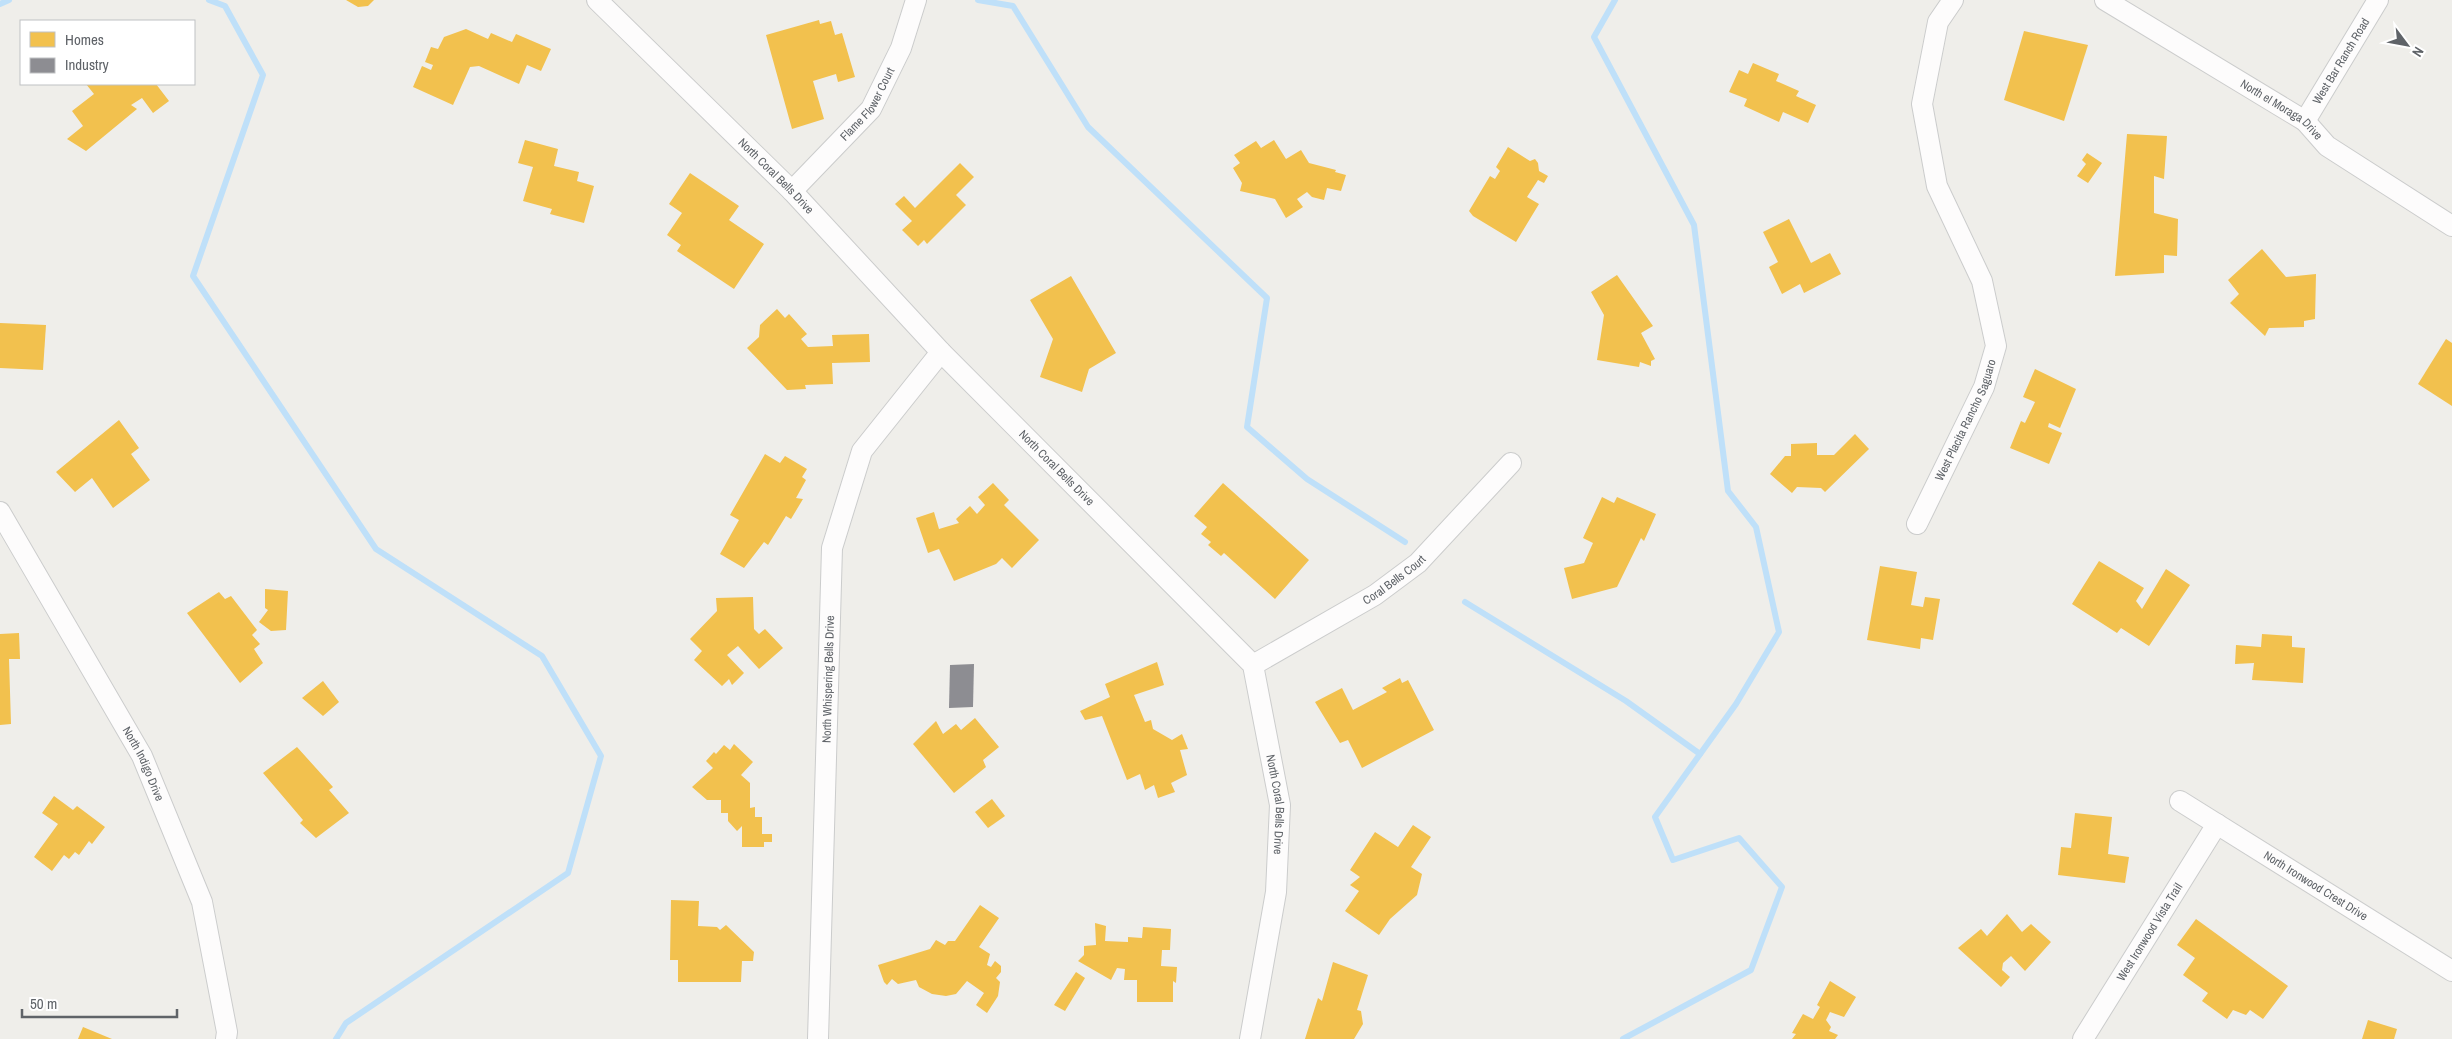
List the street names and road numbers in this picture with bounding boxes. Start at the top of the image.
street label: West Bar Ranch Road [2309,15,2373,107]
street label: Flame Flower Court [837,64,898,144]
street label: North el Moraga Drive [2237,76,2326,143]
street label: North Coral Bells Drive [735,135,817,217]
street label: West Placita Rancho Saguaro [1931,357,2000,483]
street label: North Coral Bells Drive [1015,427,1098,509]
street label: Coral Bells Court [1360,552,1429,608]
street label: North Whispering Bells Drive [818,615,838,743]
street label: North Indigo Drive [119,724,168,803]
street label: North Coral Bells Drive [1262,753,1288,855]
street label: North Ironwood Crest Drive [2261,847,2371,924]
street label: West Ironwood Vista Trail [2113,880,2186,984]

